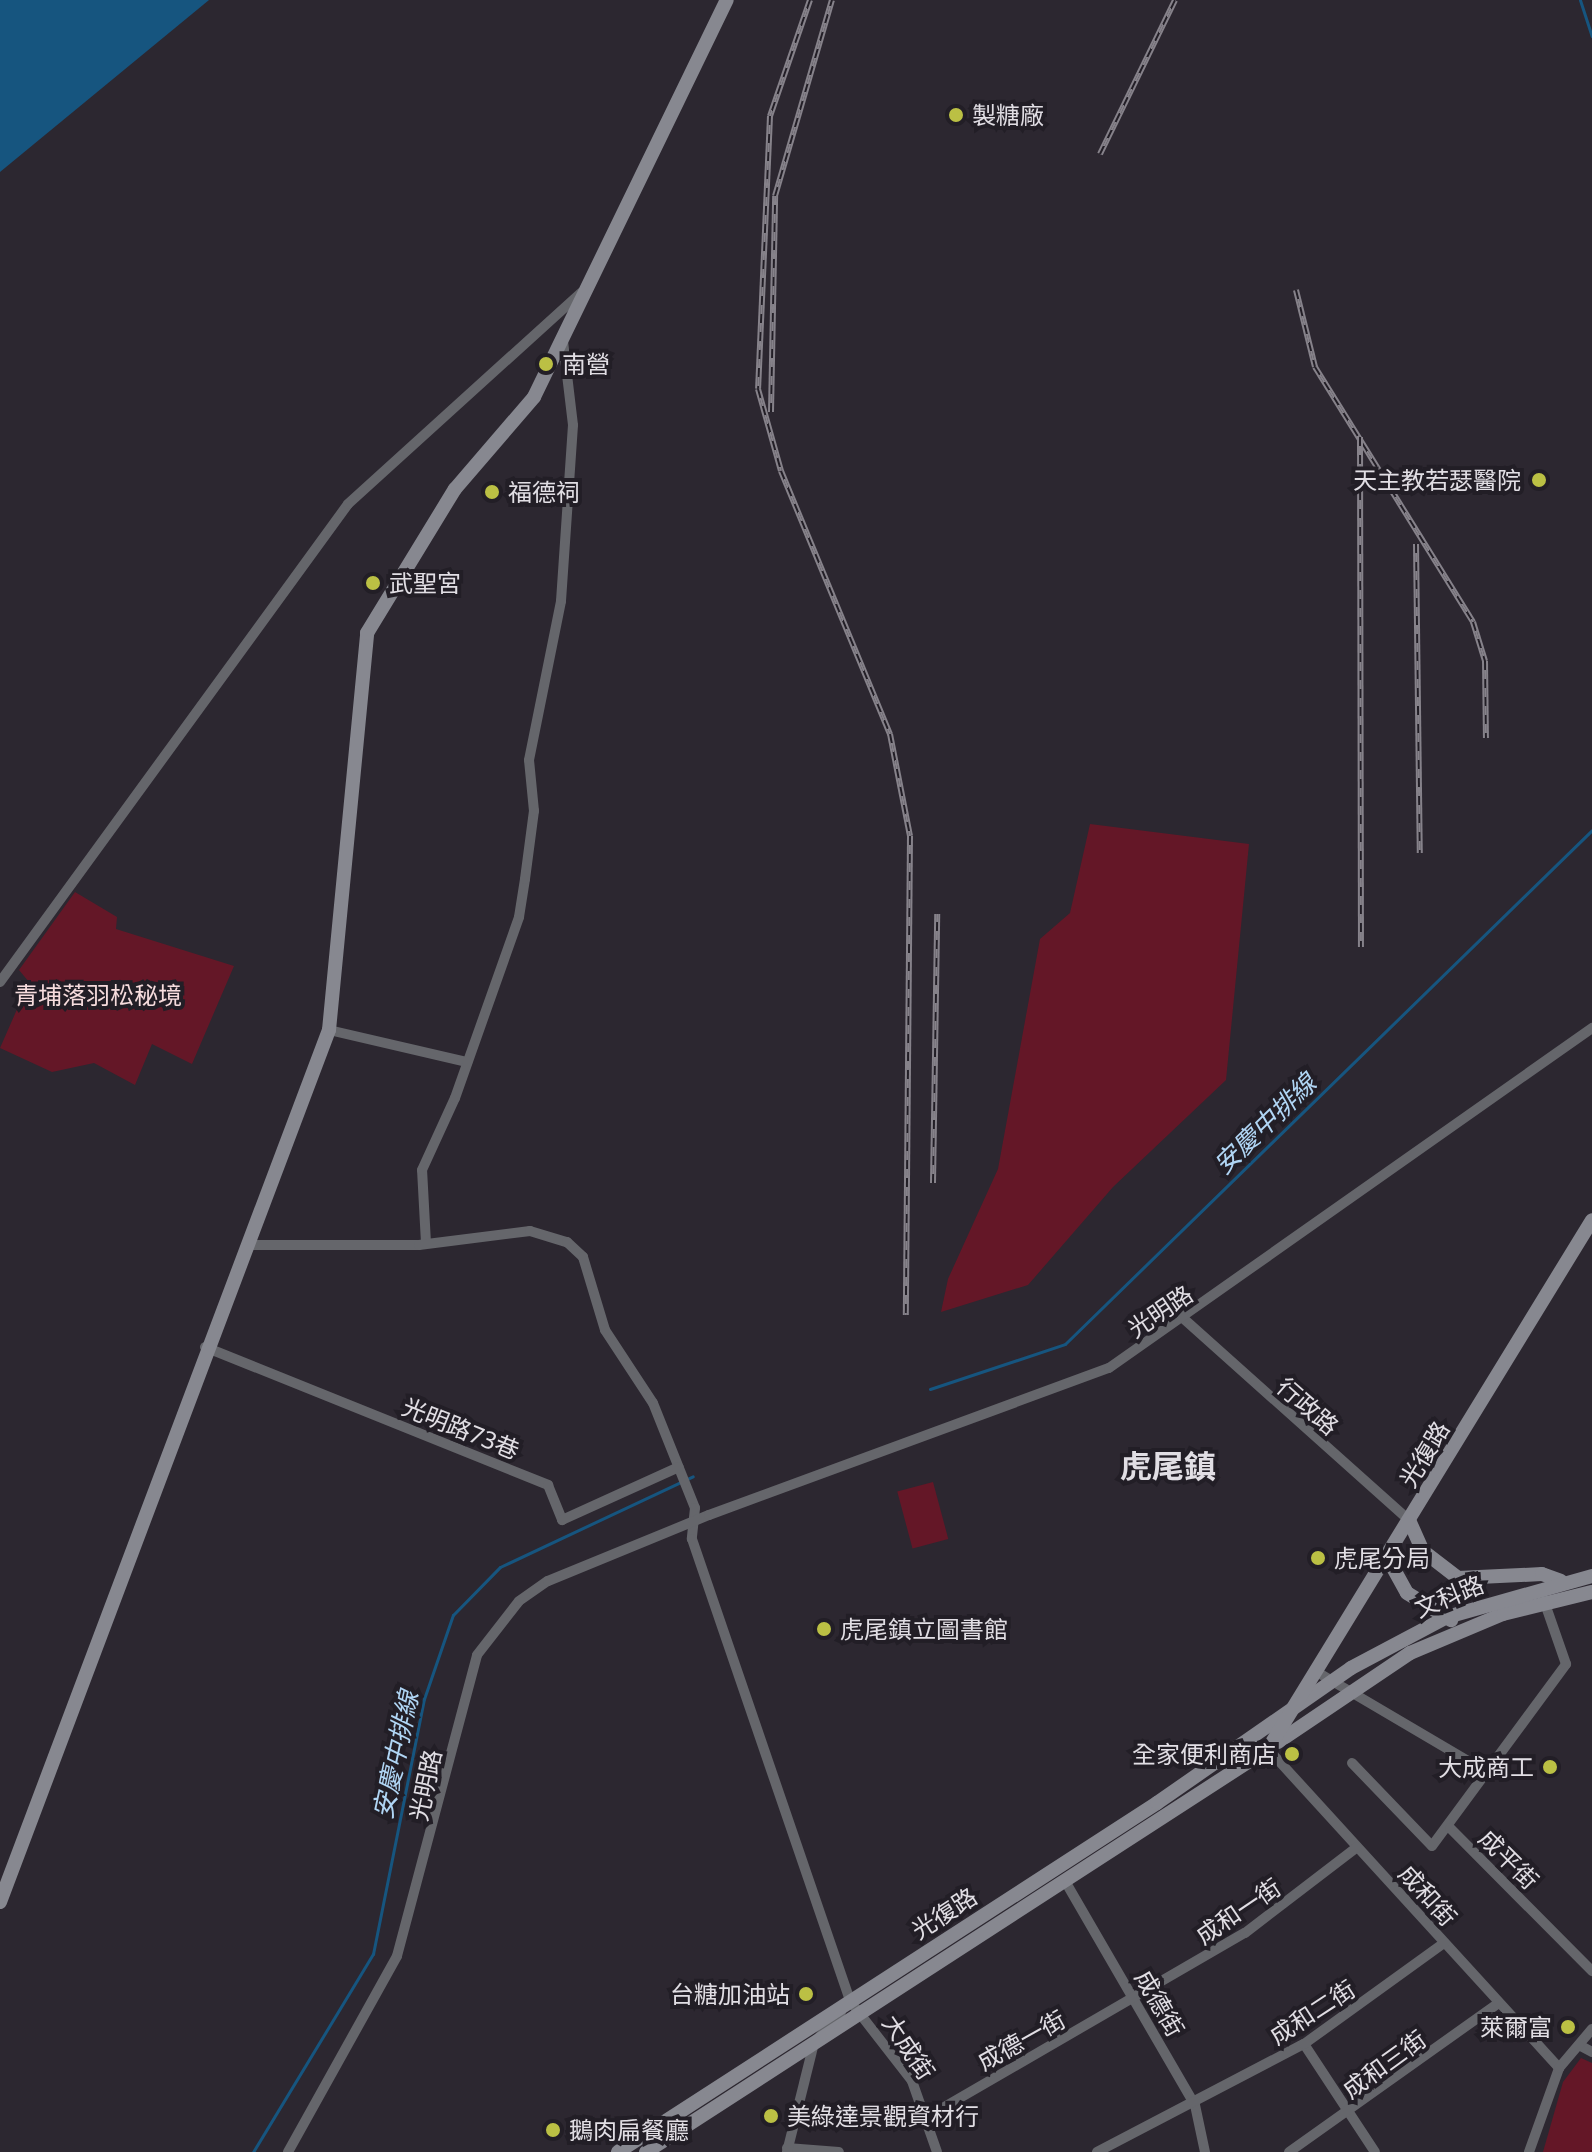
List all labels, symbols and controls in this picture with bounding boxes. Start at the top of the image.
place label: 製糖廠 [972,101,1044,129]
marker: 製糖廠 [947,106,965,124]
place label: 南營 [562,350,610,378]
marker: 南營 [537,355,555,373]
place label: 天主教若瑟醫院 [1353,466,1521,494]
marker: 天主教若瑟醫院 [1528,469,1550,491]
place label: 福德祠 [508,478,580,506]
marker: 福德祠 [483,483,501,501]
place label: 武聖宮 [389,569,461,597]
marker: 武聖宮 [364,574,382,592]
park label: 青埔落羽松秘境 [14,981,182,1009]
water label: 安慶中排線 [1207,1068,1323,1180]
street label: 光明路 [1122,1279,1198,1343]
street label: 行政路 [1271,1372,1345,1440]
street label: 光明路73巷 [398,1392,524,1464]
street label: 光復路 [1393,1416,1455,1492]
district label: 虎尾鎮 [1120,1447,1216,1485]
place label: 虎尾分局 [1334,1544,1430,1572]
marker: 虎尾分局 [1309,1549,1327,1567]
street label: 文科路 [1410,1569,1488,1623]
place label: 虎尾鎮立圖書館 [840,1615,1008,1643]
marker: 虎尾鎮立圖書館 [815,1620,833,1638]
water label: 安慶中排線 [367,1688,425,1822]
place label: 全家便利商店 [1132,1740,1276,1768]
marker: 全家便利商店 [1283,1745,1301,1763]
street label: 光明路 [403,1747,447,1823]
place label: 大成商工 [1438,1753,1534,1781]
marker: 大成商工 [1541,1758,1559,1776]
street label: 成平街 [1473,1823,1545,1895]
street label: 成和街 [1393,1859,1463,1931]
street label: 成和一街 [1190,1872,1286,1950]
street label: 光復路 [906,1881,982,1945]
street label: 成德街 [1130,1965,1190,2041]
street label: 成和二街 [1264,1974,1360,2050]
place label: 台糖加油站 [670,1980,790,2008]
marker: 台糖加油站 [797,1985,815,2003]
street label: 成德一街 [972,2004,1070,2076]
street label: 大成街 [877,2009,941,2085]
place label: 萊爾富 [1480,2013,1552,2041]
marker: 萊爾富 [1559,2018,1577,2036]
street label: 成和三街 [1337,2024,1431,2104]
place label: 美綠達景觀資材行 [787,2102,979,2130]
marker: 美綠達景觀資材行 [762,2107,780,2125]
place label: 鵝肉扁餐廳 [569,2116,689,2144]
marker: 鵝肉扁餐廳 [544,2121,562,2139]

